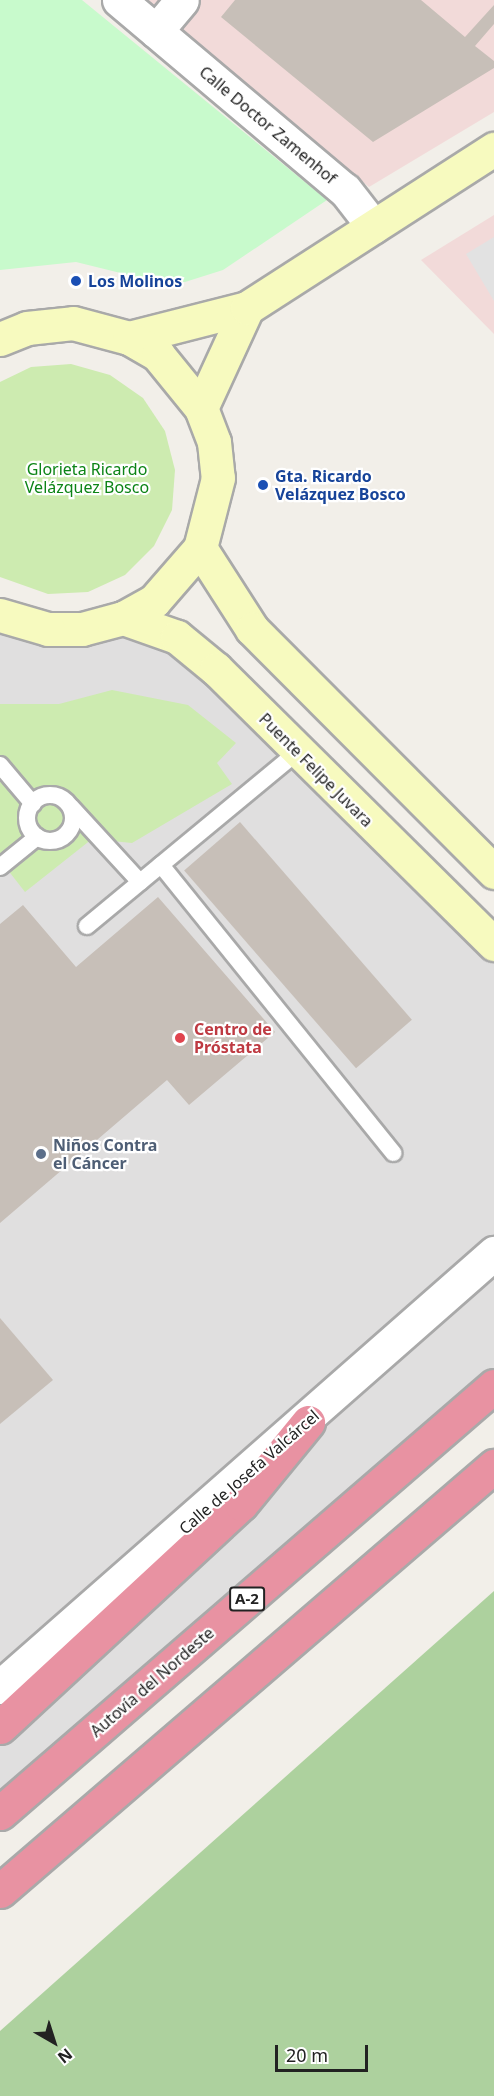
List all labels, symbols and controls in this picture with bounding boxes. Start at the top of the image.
street label: Calle Doctor Zamenhof [196,62,340,188]
place label: Los Molinos [88,271,182,291]
marker: Los Molinos [69,274,83,288]
park label: Glorieta Ricardo Velázquez Bosco [25,459,149,497]
place label: Gta. Ricardo Velázquez Bosco [275,466,406,504]
marker: Gta. Ricardo Velázquez Bosco [256,478,270,492]
street label: Puente Felipe Juvara [255,709,377,831]
place label: Centro de Próstata [194,1019,272,1057]
marker: Centro de Próstata [171,1029,189,1047]
place label: Niños Contra el Cáncer [53,1135,157,1173]
marker: Niños Contra el Cáncer [34,1147,48,1161]
street label: Calle de Josefa Valcárcel [175,1406,323,1538]
road number: A-2 [229,1587,265,1611]
street label: Autovía del Nordeste [86,1623,218,1741]
north arrow [24,2012,84,2072]
scale bar [278,2033,371,2071]
text: N [53,2043,77,2069]
text: 20 m [286,2043,328,2067]

